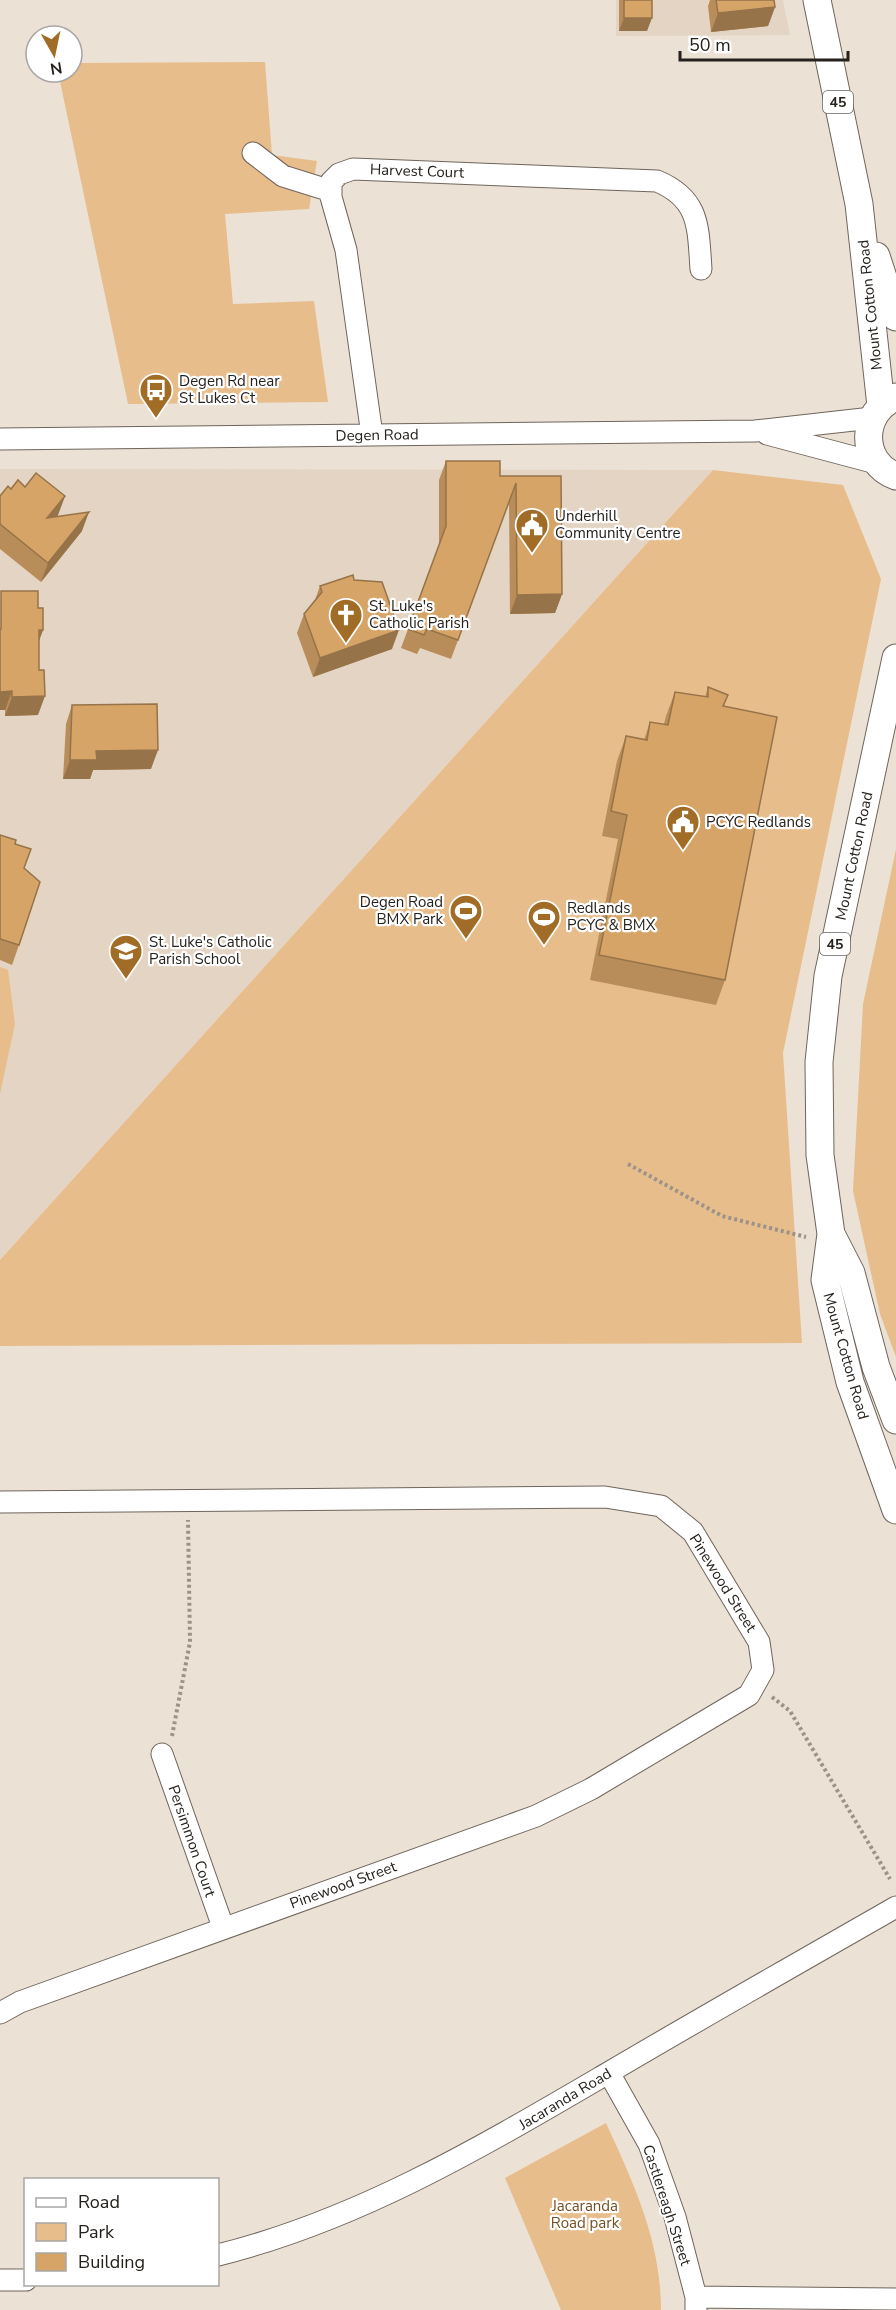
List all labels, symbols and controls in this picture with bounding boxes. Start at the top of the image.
north arrow [24,24,84,84]
scale bar [680,24,848,62]
text: 50 m [689,33,731,57]
text: N [49,56,64,80]
road number: 45 [823,91,853,113]
street label: Harvest Court [369,159,465,183]
street label: Mount Cotton Road [853,239,887,371]
place label: Degen Rd near St Lukes Ct [179,371,280,408]
bus stop icon: Degen Rd near St Lukes Ct [138,372,174,419]
street label: Degen Road [335,424,419,446]
place label: Underhill Community Centre [555,506,681,543]
public building icon: Underhill Community Centre [514,507,550,554]
place label: St. Luke's Catholic Parish [369,596,469,633]
church icon: St. Luke's Catholic Parish [328,597,364,644]
street label: Mount Cotton Road [831,790,877,922]
public building icon: PCYC Redlands [665,804,701,851]
place label: PCYC Redlands [706,812,811,832]
place label: Degen Road BMX Park [360,892,443,929]
sports icon: Degen Road BMX Park [448,893,484,940]
place label: Redlands PCYC & BMX [567,898,656,935]
sports icon: Redlands PCYC & BMX [526,899,562,946]
place label: St. Luke's Catholic Parish School [149,932,272,969]
school or university icon: St. Luke's Catholic Parish School [108,933,144,980]
road number: 45 [820,933,850,955]
street label: Mount Cotton Road [818,1290,874,1422]
street label: Pinewood Street [685,1530,762,1636]
street label: Persimmon Court [164,1782,221,1900]
street label: Pinewood Street [287,1856,400,1914]
street label: Jacaranda Road [514,2063,615,2135]
street label: Castlereagh Street [638,2142,696,2269]
legend [24,2178,219,2286]
text: Road [78,2190,120,2214]
park label: Jacaranda Road park [551,2196,620,2233]
text: Park [78,2220,115,2244]
text: Building [78,2250,145,2274]

